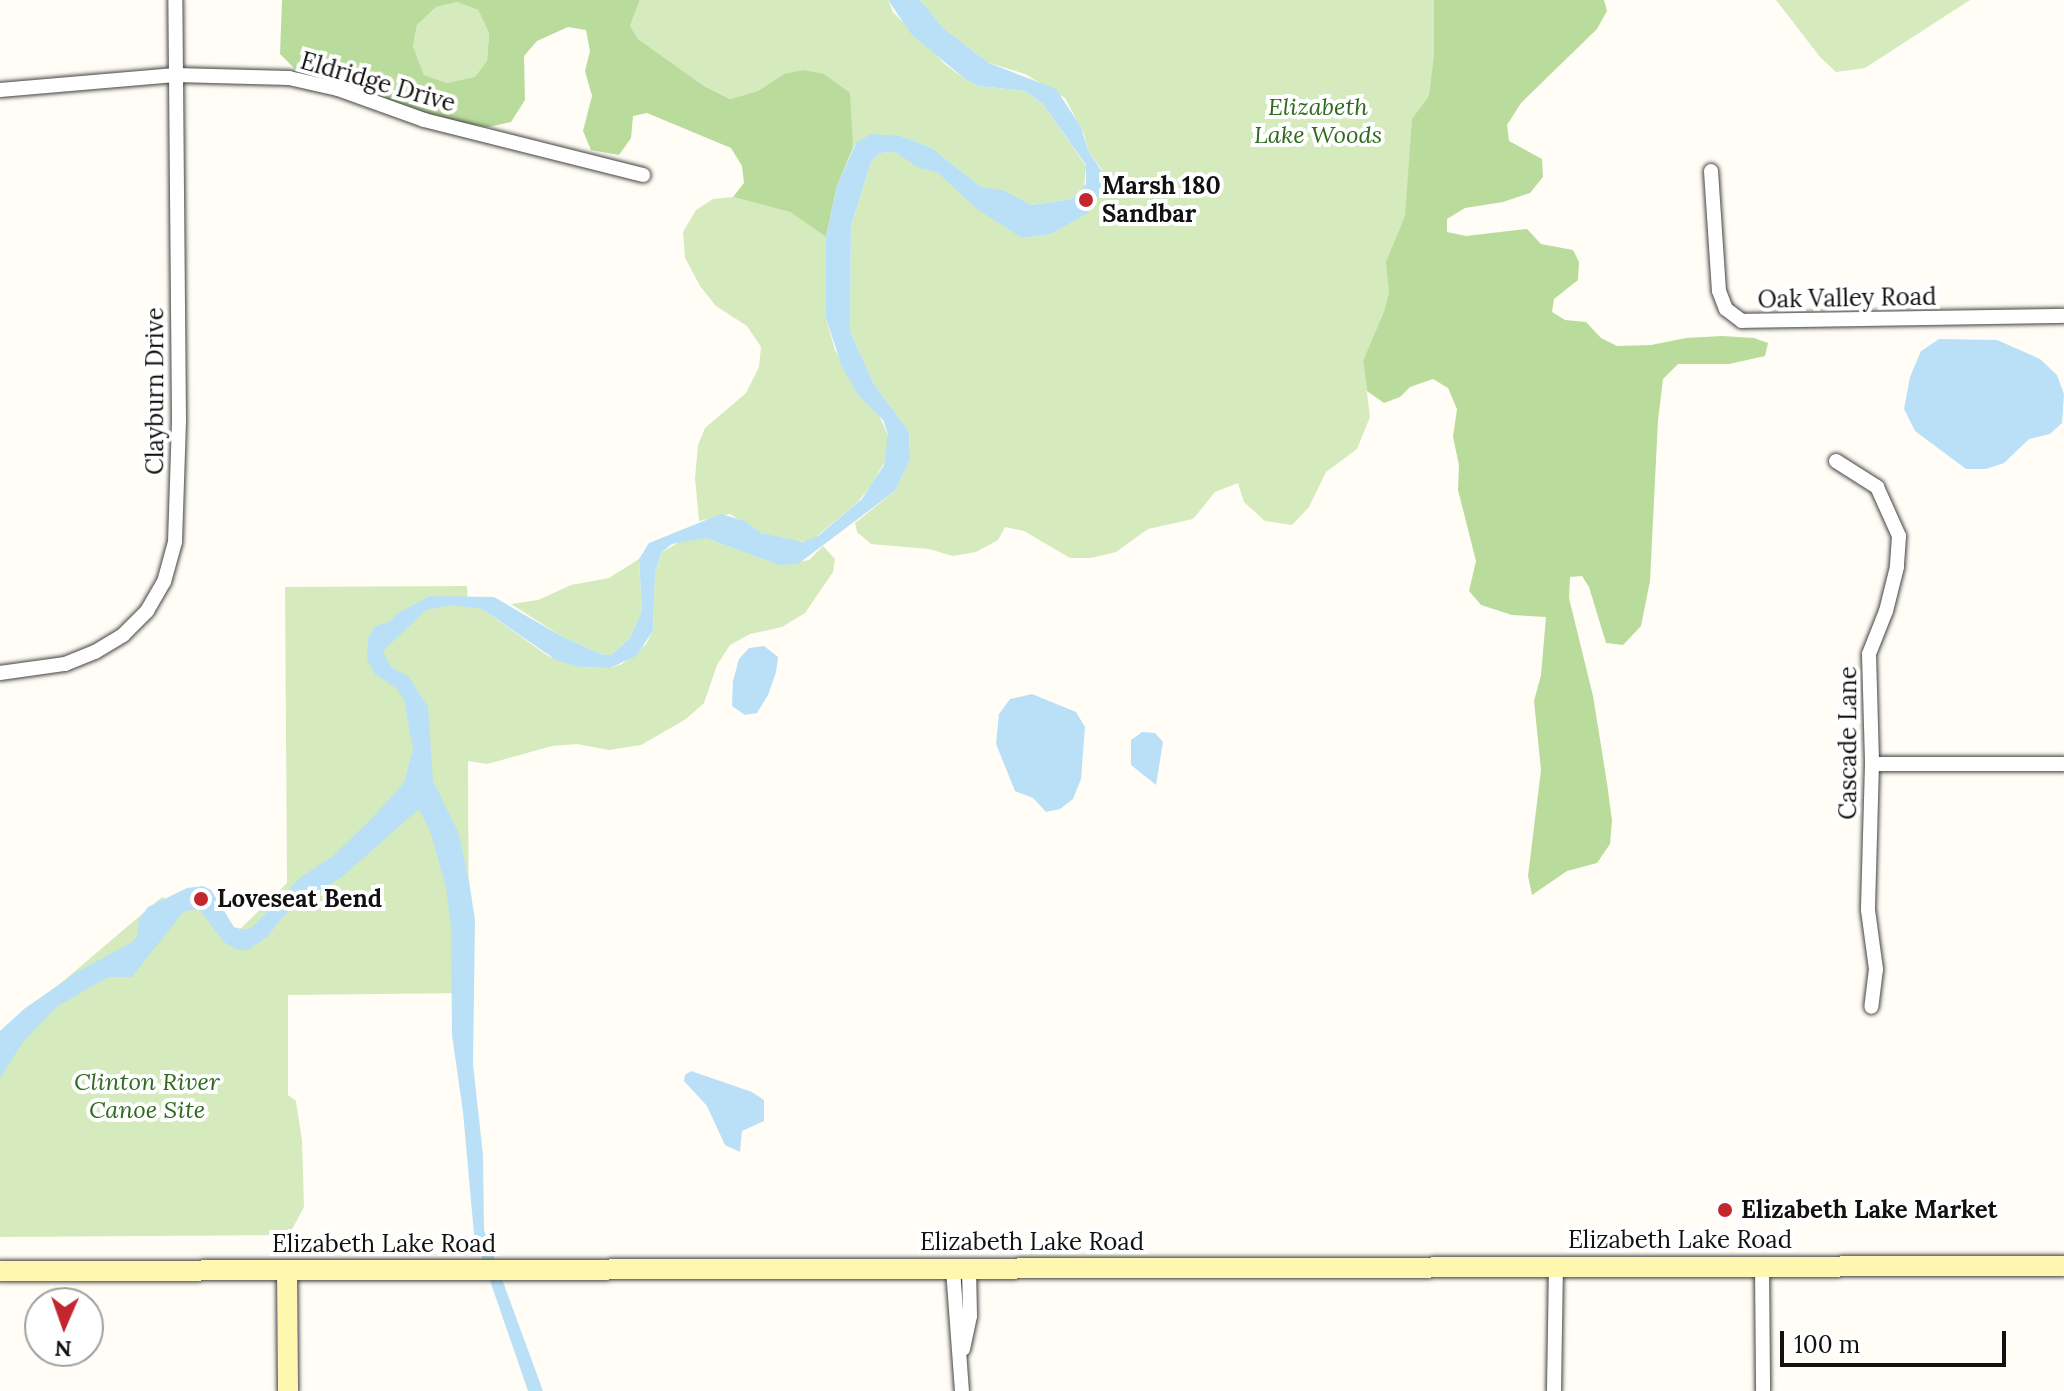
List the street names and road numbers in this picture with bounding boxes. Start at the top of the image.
street label: Eldridge Drive [297,46,459,118]
street label: Oak Valley Road [1757,282,1937,314]
street label: Clayburn Drive [141,307,169,475]
street label: Cascade Lane [1834,666,1862,820]
street label: Elizabeth Lake Road [1568,1226,1792,1254]
street label: Elizabeth Lake Road [920,1228,1144,1256]
street label: Elizabeth Lake Road [272,1230,496,1258]

